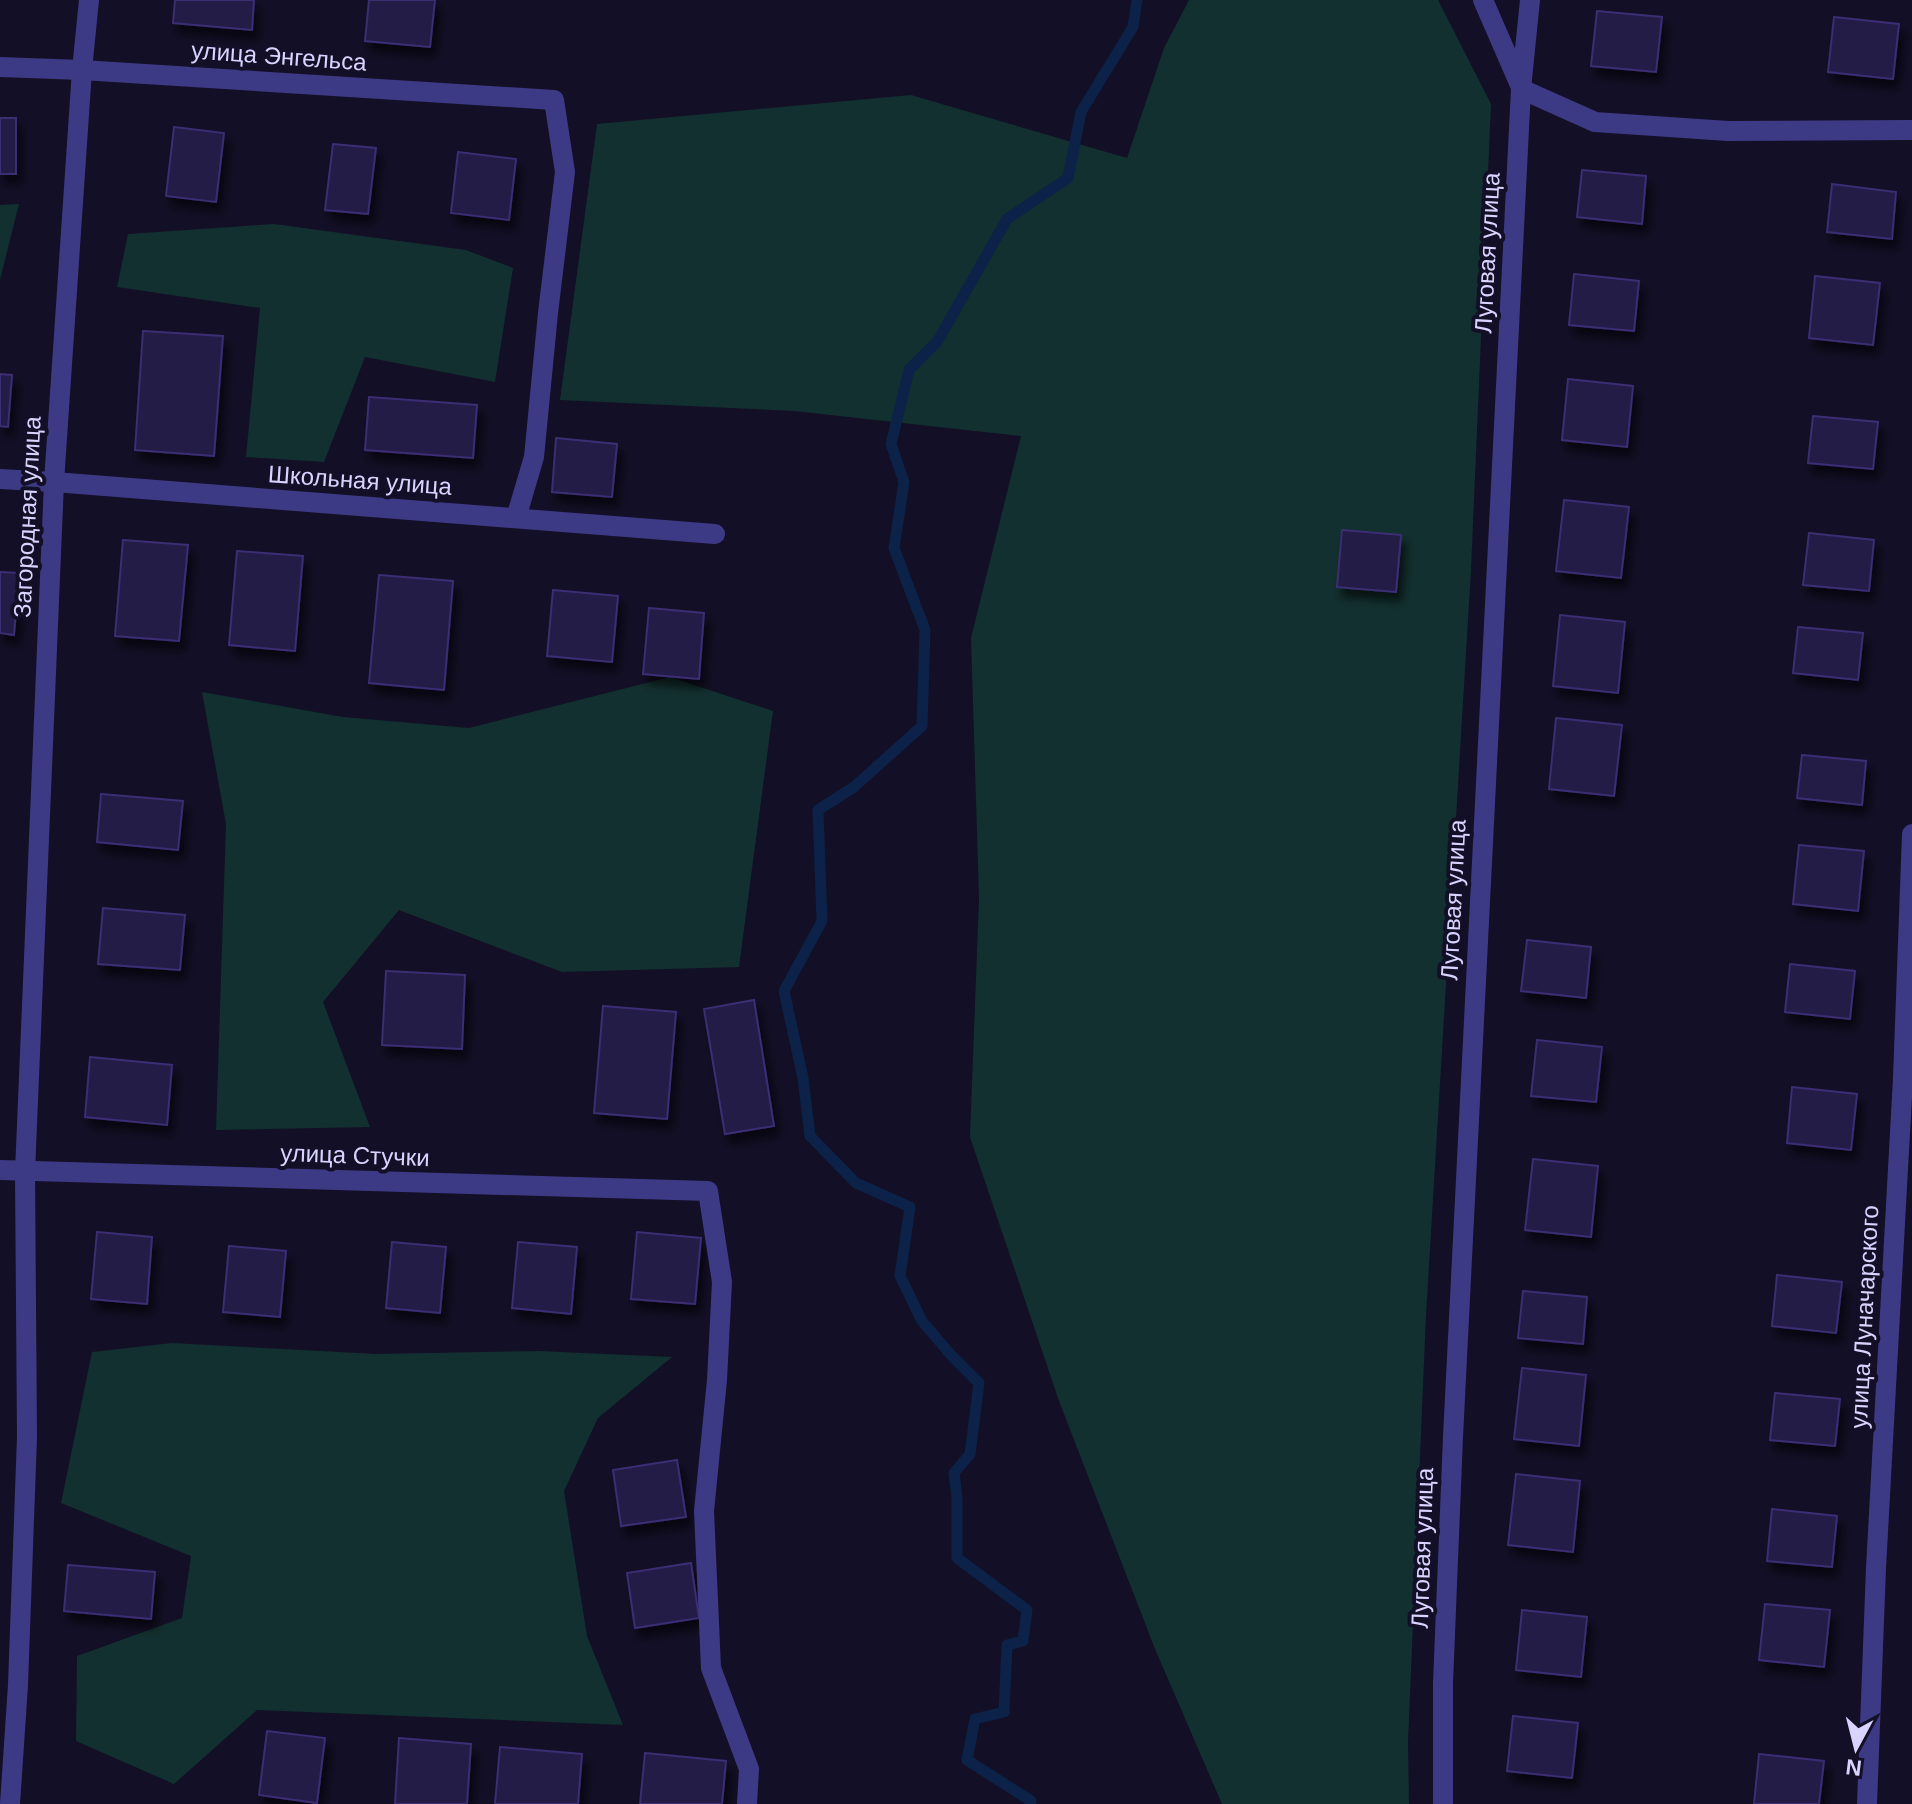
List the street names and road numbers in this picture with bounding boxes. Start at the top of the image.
street label: улица Энгельса [190,36,368,76]
street label: Луговая улица [1469,171,1505,334]
street label: Загородная улица [8,415,46,618]
street label: Школьная улица [267,460,454,500]
street label: Луговая улица [1435,818,1471,981]
street label: улица Стучки [280,1139,430,1171]
street label: улица Луначарского [1845,1205,1883,1429]
street label: Луговая улица [1406,1466,1438,1629]

